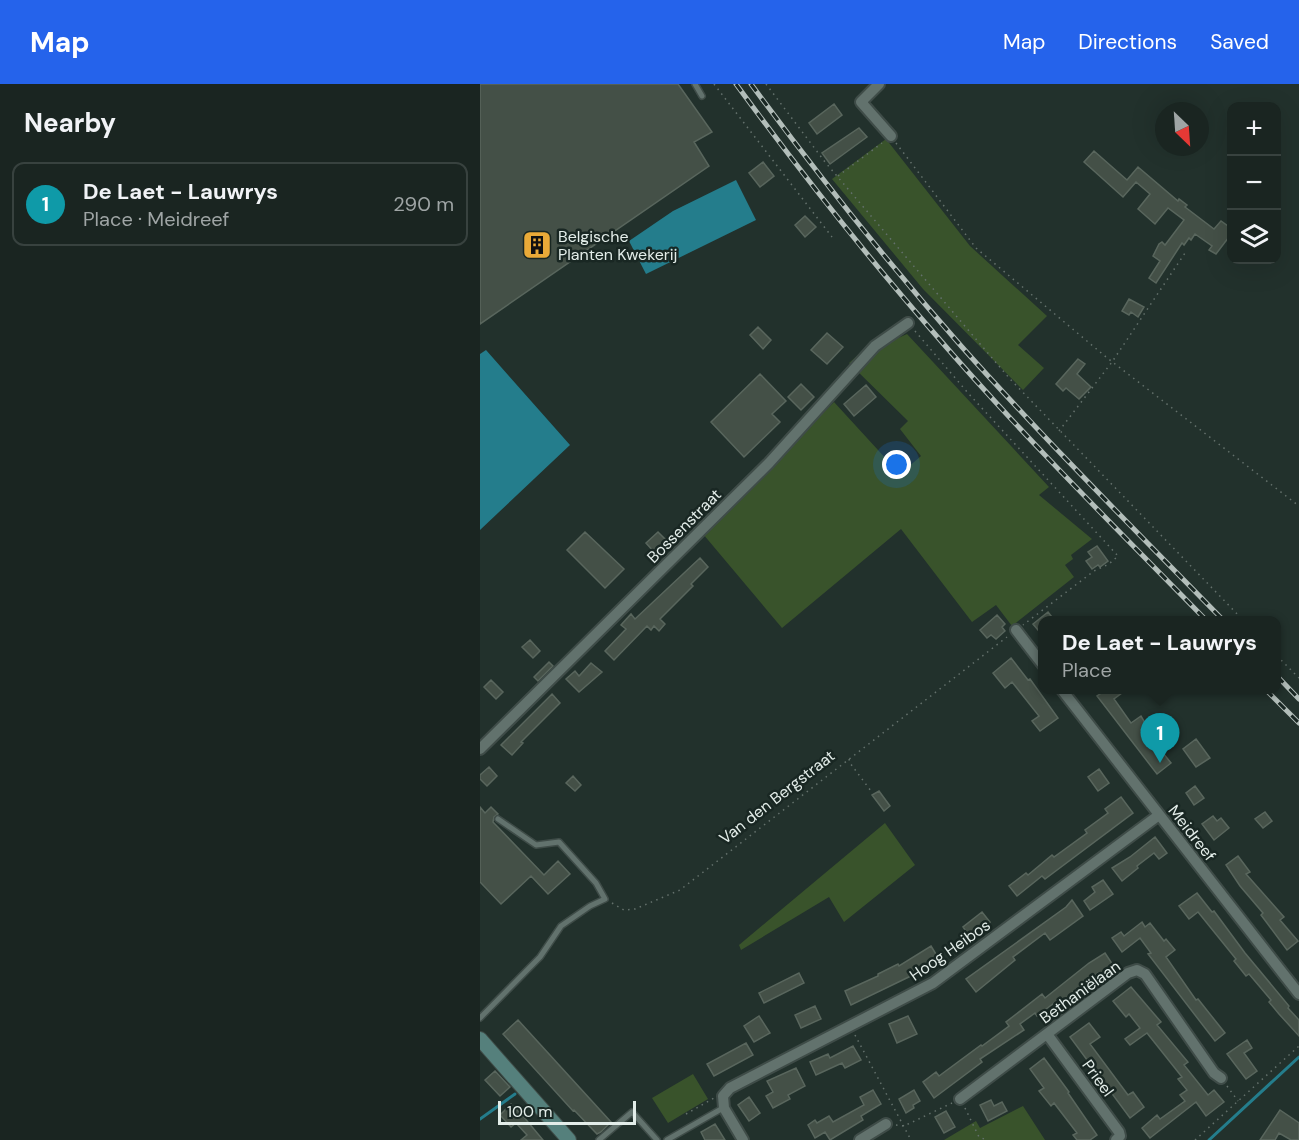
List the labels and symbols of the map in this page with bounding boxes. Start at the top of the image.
north arrow [1155,102,1209,156]
place label: Belgische Planten Kwekerij [558,226,677,265]
building icon: Belgische Planten Kwekerij [521,229,553,261]
your location [882,450,911,479]
street label: Bossenstraat [642,484,726,568]
pin: 1 [1140,714,1180,763]
street label: Van den Bergstraat [715,745,839,849]
street label: Meidreef [1164,801,1220,865]
street label: Hoog Heibos [905,914,995,986]
street label: Bethaniëlaan [1035,956,1125,1028]
street label: Prieel [1078,1055,1118,1101]
scale bar [498,1098,636,1126]

